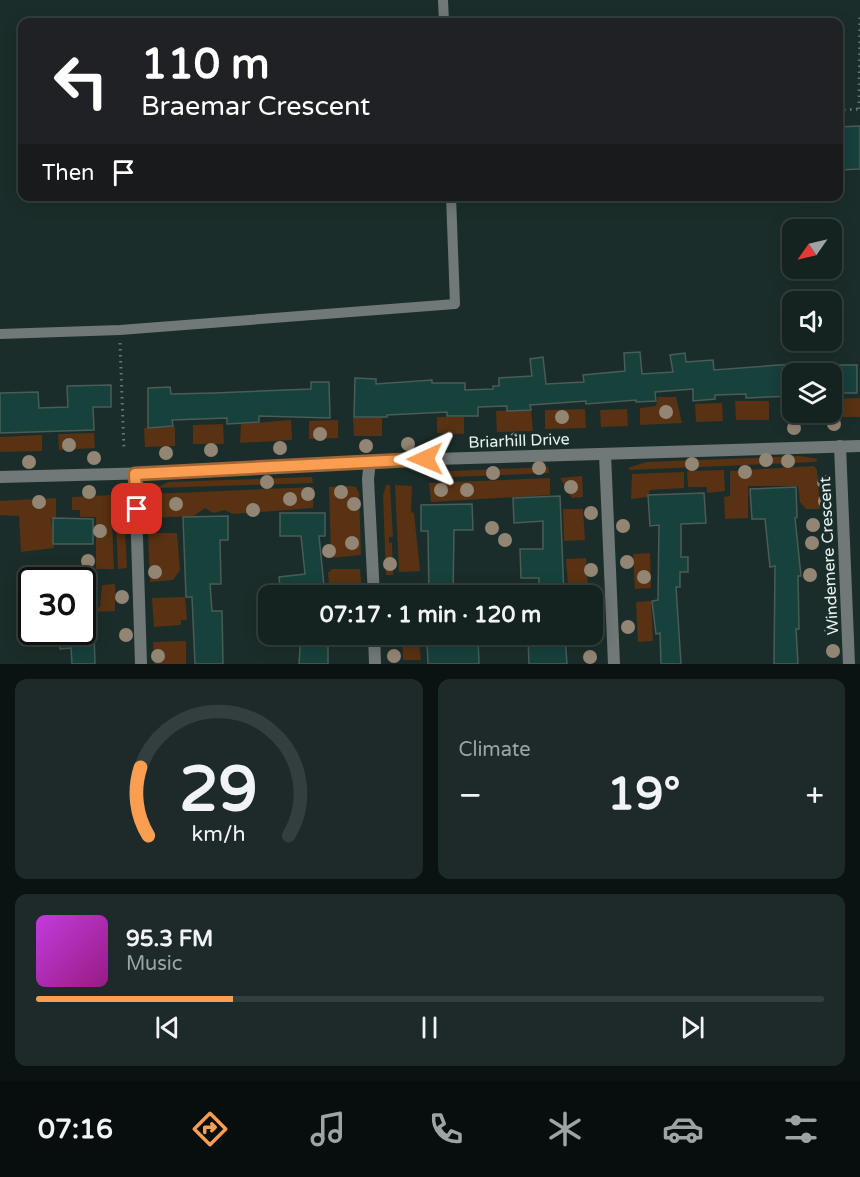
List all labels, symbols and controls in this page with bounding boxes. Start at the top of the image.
text: 110 m [141,39,270,90]
icon: left [42,42,120,120]
text: Braemar Crescent [141,90,370,123]
icon: arrive [107,156,140,189]
text: Then [42,160,95,186]
north arrow [782,219,842,279]
map controls [782,219,842,423]
button: sound [782,291,842,351]
button: layers [782,363,842,423]
position arrow [393,427,457,491]
street label: Briarhill Drive [468,429,570,453]
street label: Windemere Crescent [815,476,843,636]
pin [111,483,162,534]
icon: arrive [120,492,153,525]
speed limit sign: 30 [18,567,96,645]
text: 07:17 · 1 min · 120 m [320,602,541,628]
text: Climate [459,738,531,762]
text: 29 [180,753,258,828]
text: 19° [607,768,680,822]
text: − [459,776,482,815]
text: + [805,776,824,815]
text: km/h [192,821,246,847]
text: 95.3 FM [126,926,213,952]
text: Music [126,952,182,976]
icon: previous [151,1011,184,1044]
icon: pause [413,1011,446,1044]
icon: next [676,1011,709,1044]
icon: directions [189,1108,231,1150]
icon: music [307,1108,349,1150]
icon: phone [425,1108,467,1150]
icon: climate [544,1108,586,1150]
icon: car [662,1108,704,1150]
icon: filters [780,1108,822,1150]
text: 07:16 [38,1113,113,1146]

